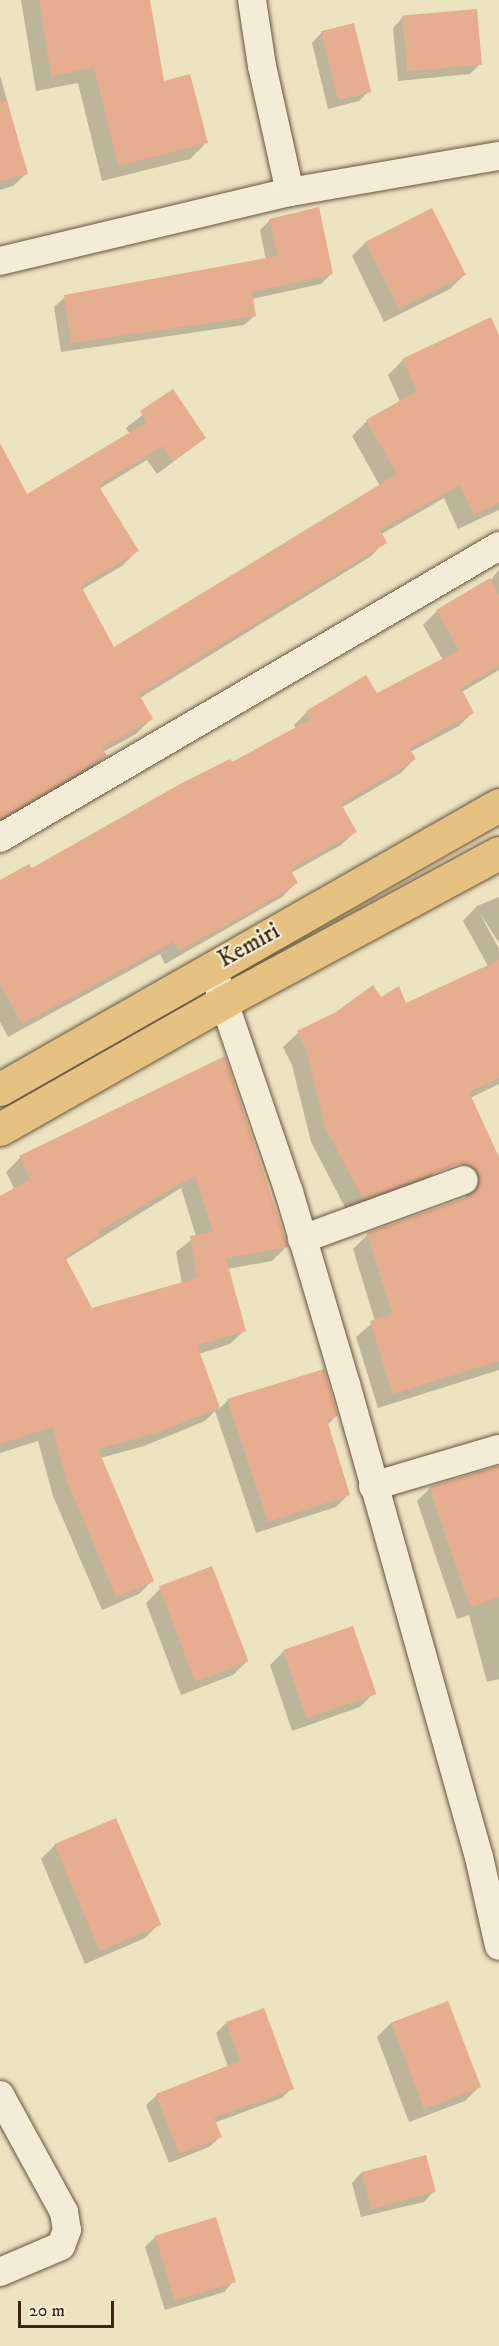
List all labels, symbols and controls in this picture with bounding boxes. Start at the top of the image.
street label: Kemiri [213,917,285,975]
scale bar [21,2289,117,2327]
text: 20 m [29,2300,65,2322]

